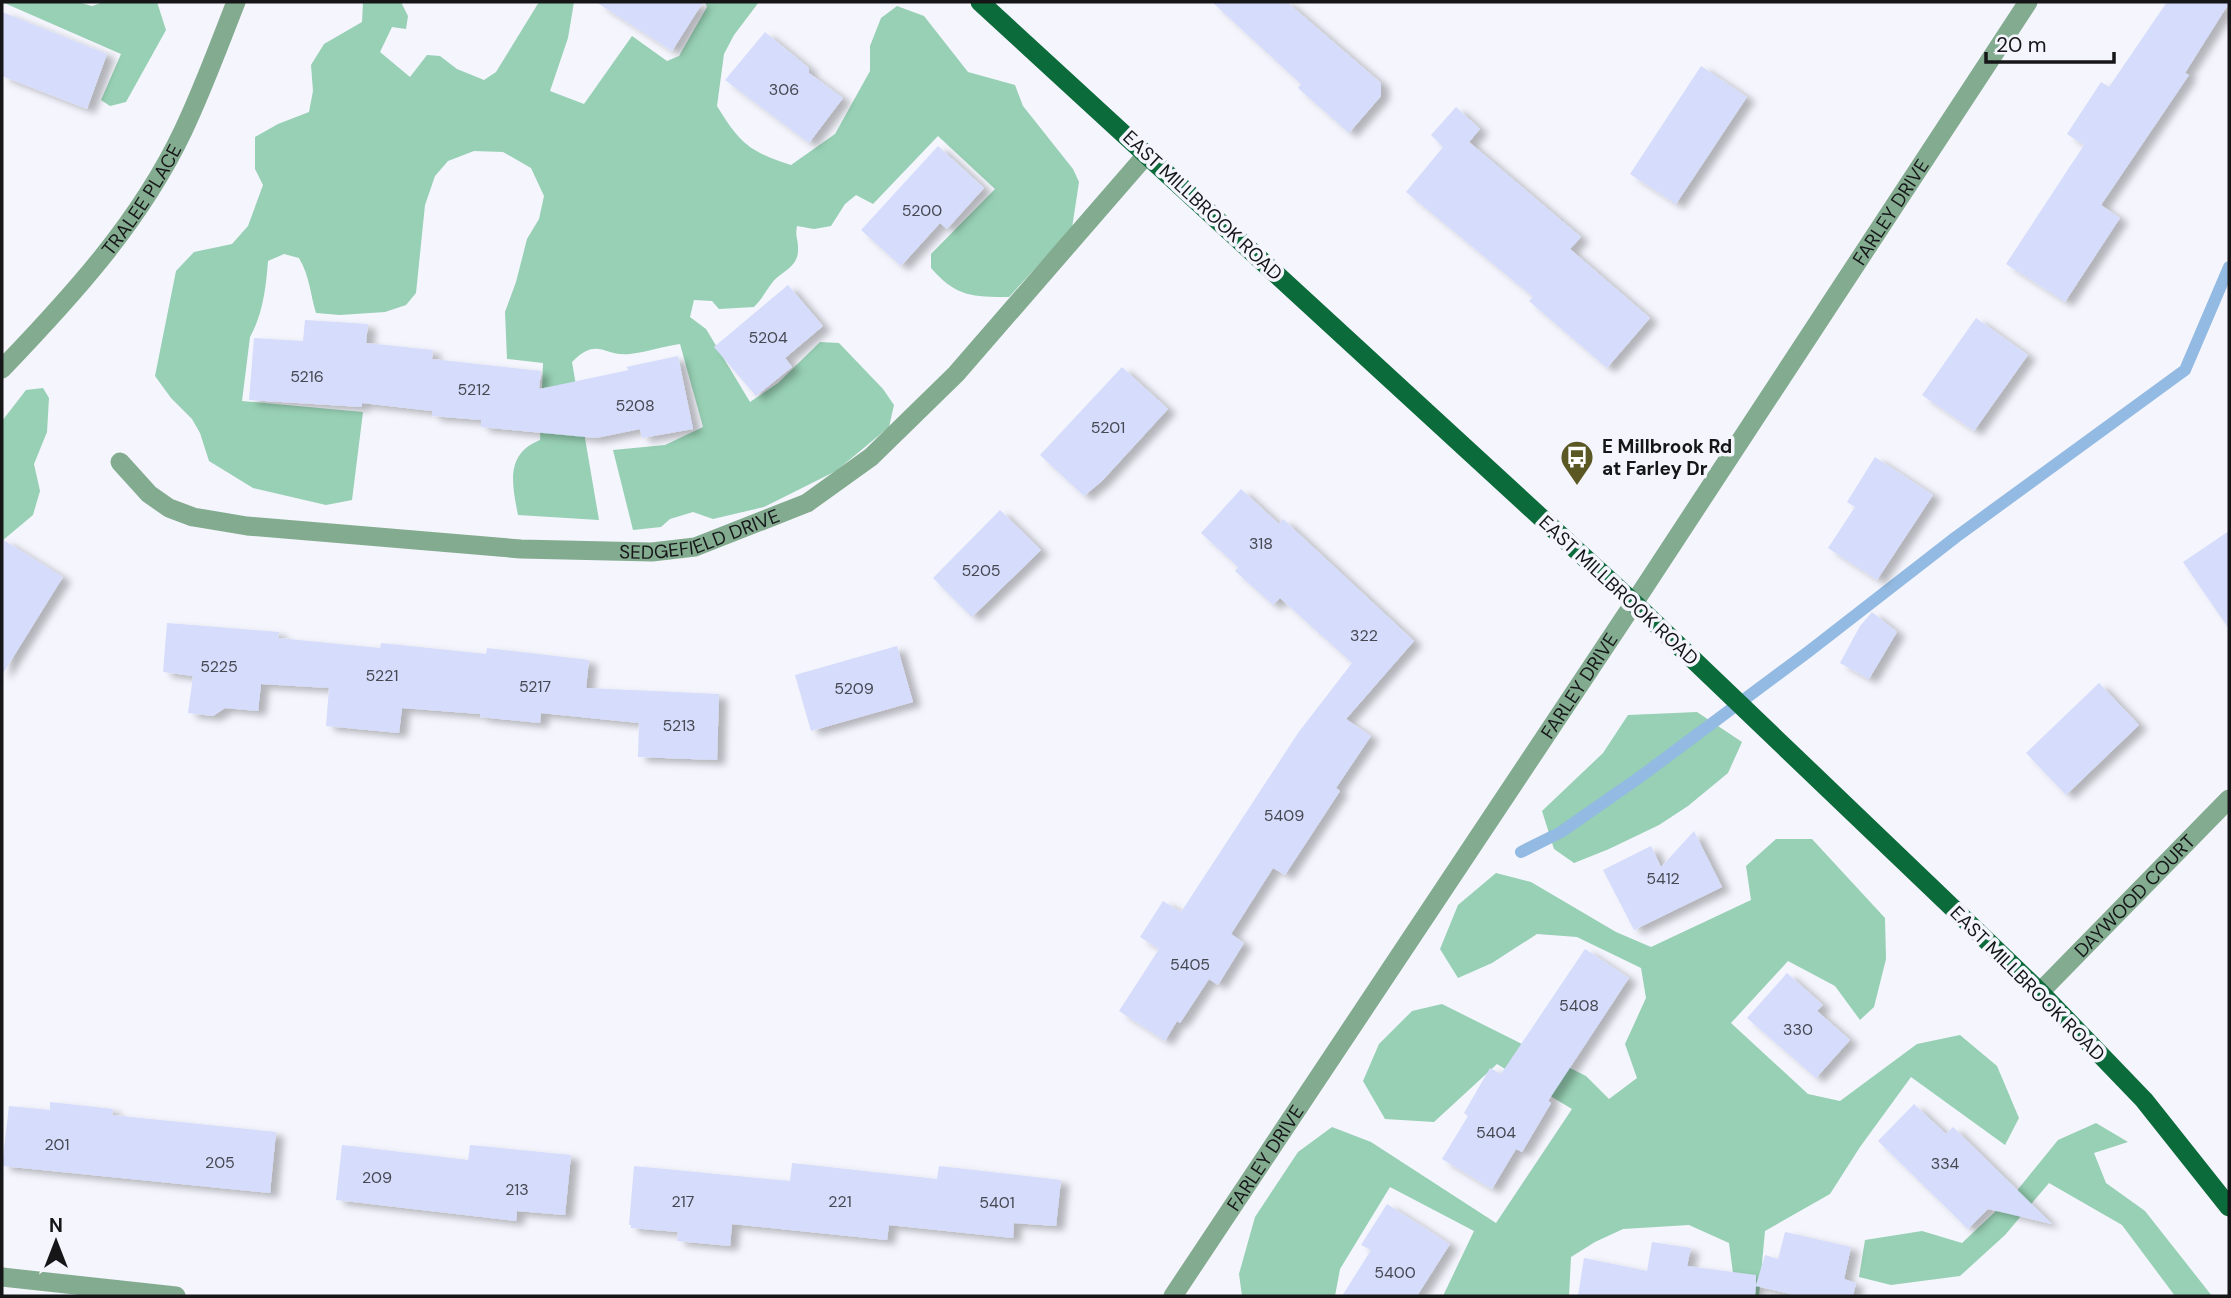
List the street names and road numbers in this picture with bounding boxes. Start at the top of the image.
street label: EAST MILLBROOK ROAD [1118,125,1288,286]
street label: TRALEE PLACE [96,140,187,261]
street label: FARLEY DRIVE [1847,154,1935,270]
street label: SEDGEFIELD DRIVE [619,503,783,565]
street label: EAST MILLBROOK ROAD [1534,510,1704,671]
street label: FARLEY DRIVE [1535,628,1624,744]
street label: DAYWOOD COURT [2069,829,2201,963]
street label: EAST MILLBROOK ROAD [1945,901,2110,1066]
street label: FARLEY DRIVE [1221,1100,1310,1216]

